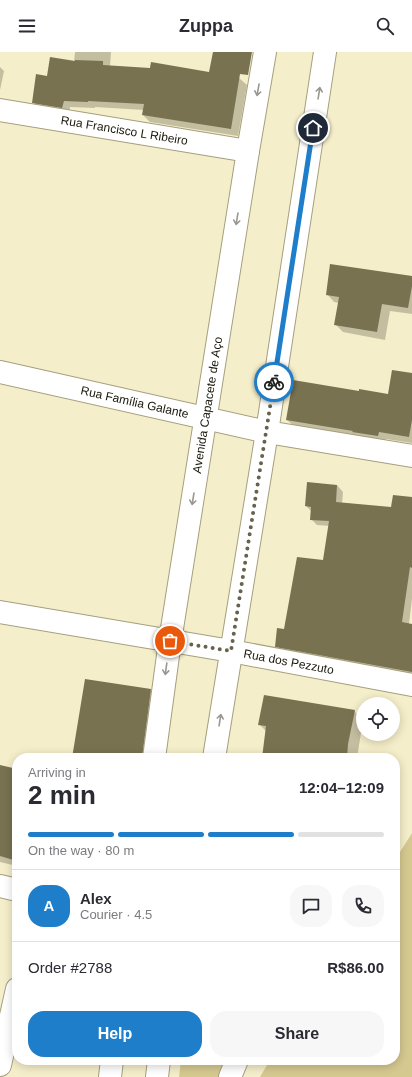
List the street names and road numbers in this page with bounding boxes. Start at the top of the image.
street label: Rua Francisco L Ribeiro [60,113,189,148]
street label: Avenida Capacete de Aço [190,335,225,474]
street label: Rua Família Galante [79,383,190,421]
street label: Rua dos Pezzuto [242,647,335,677]

